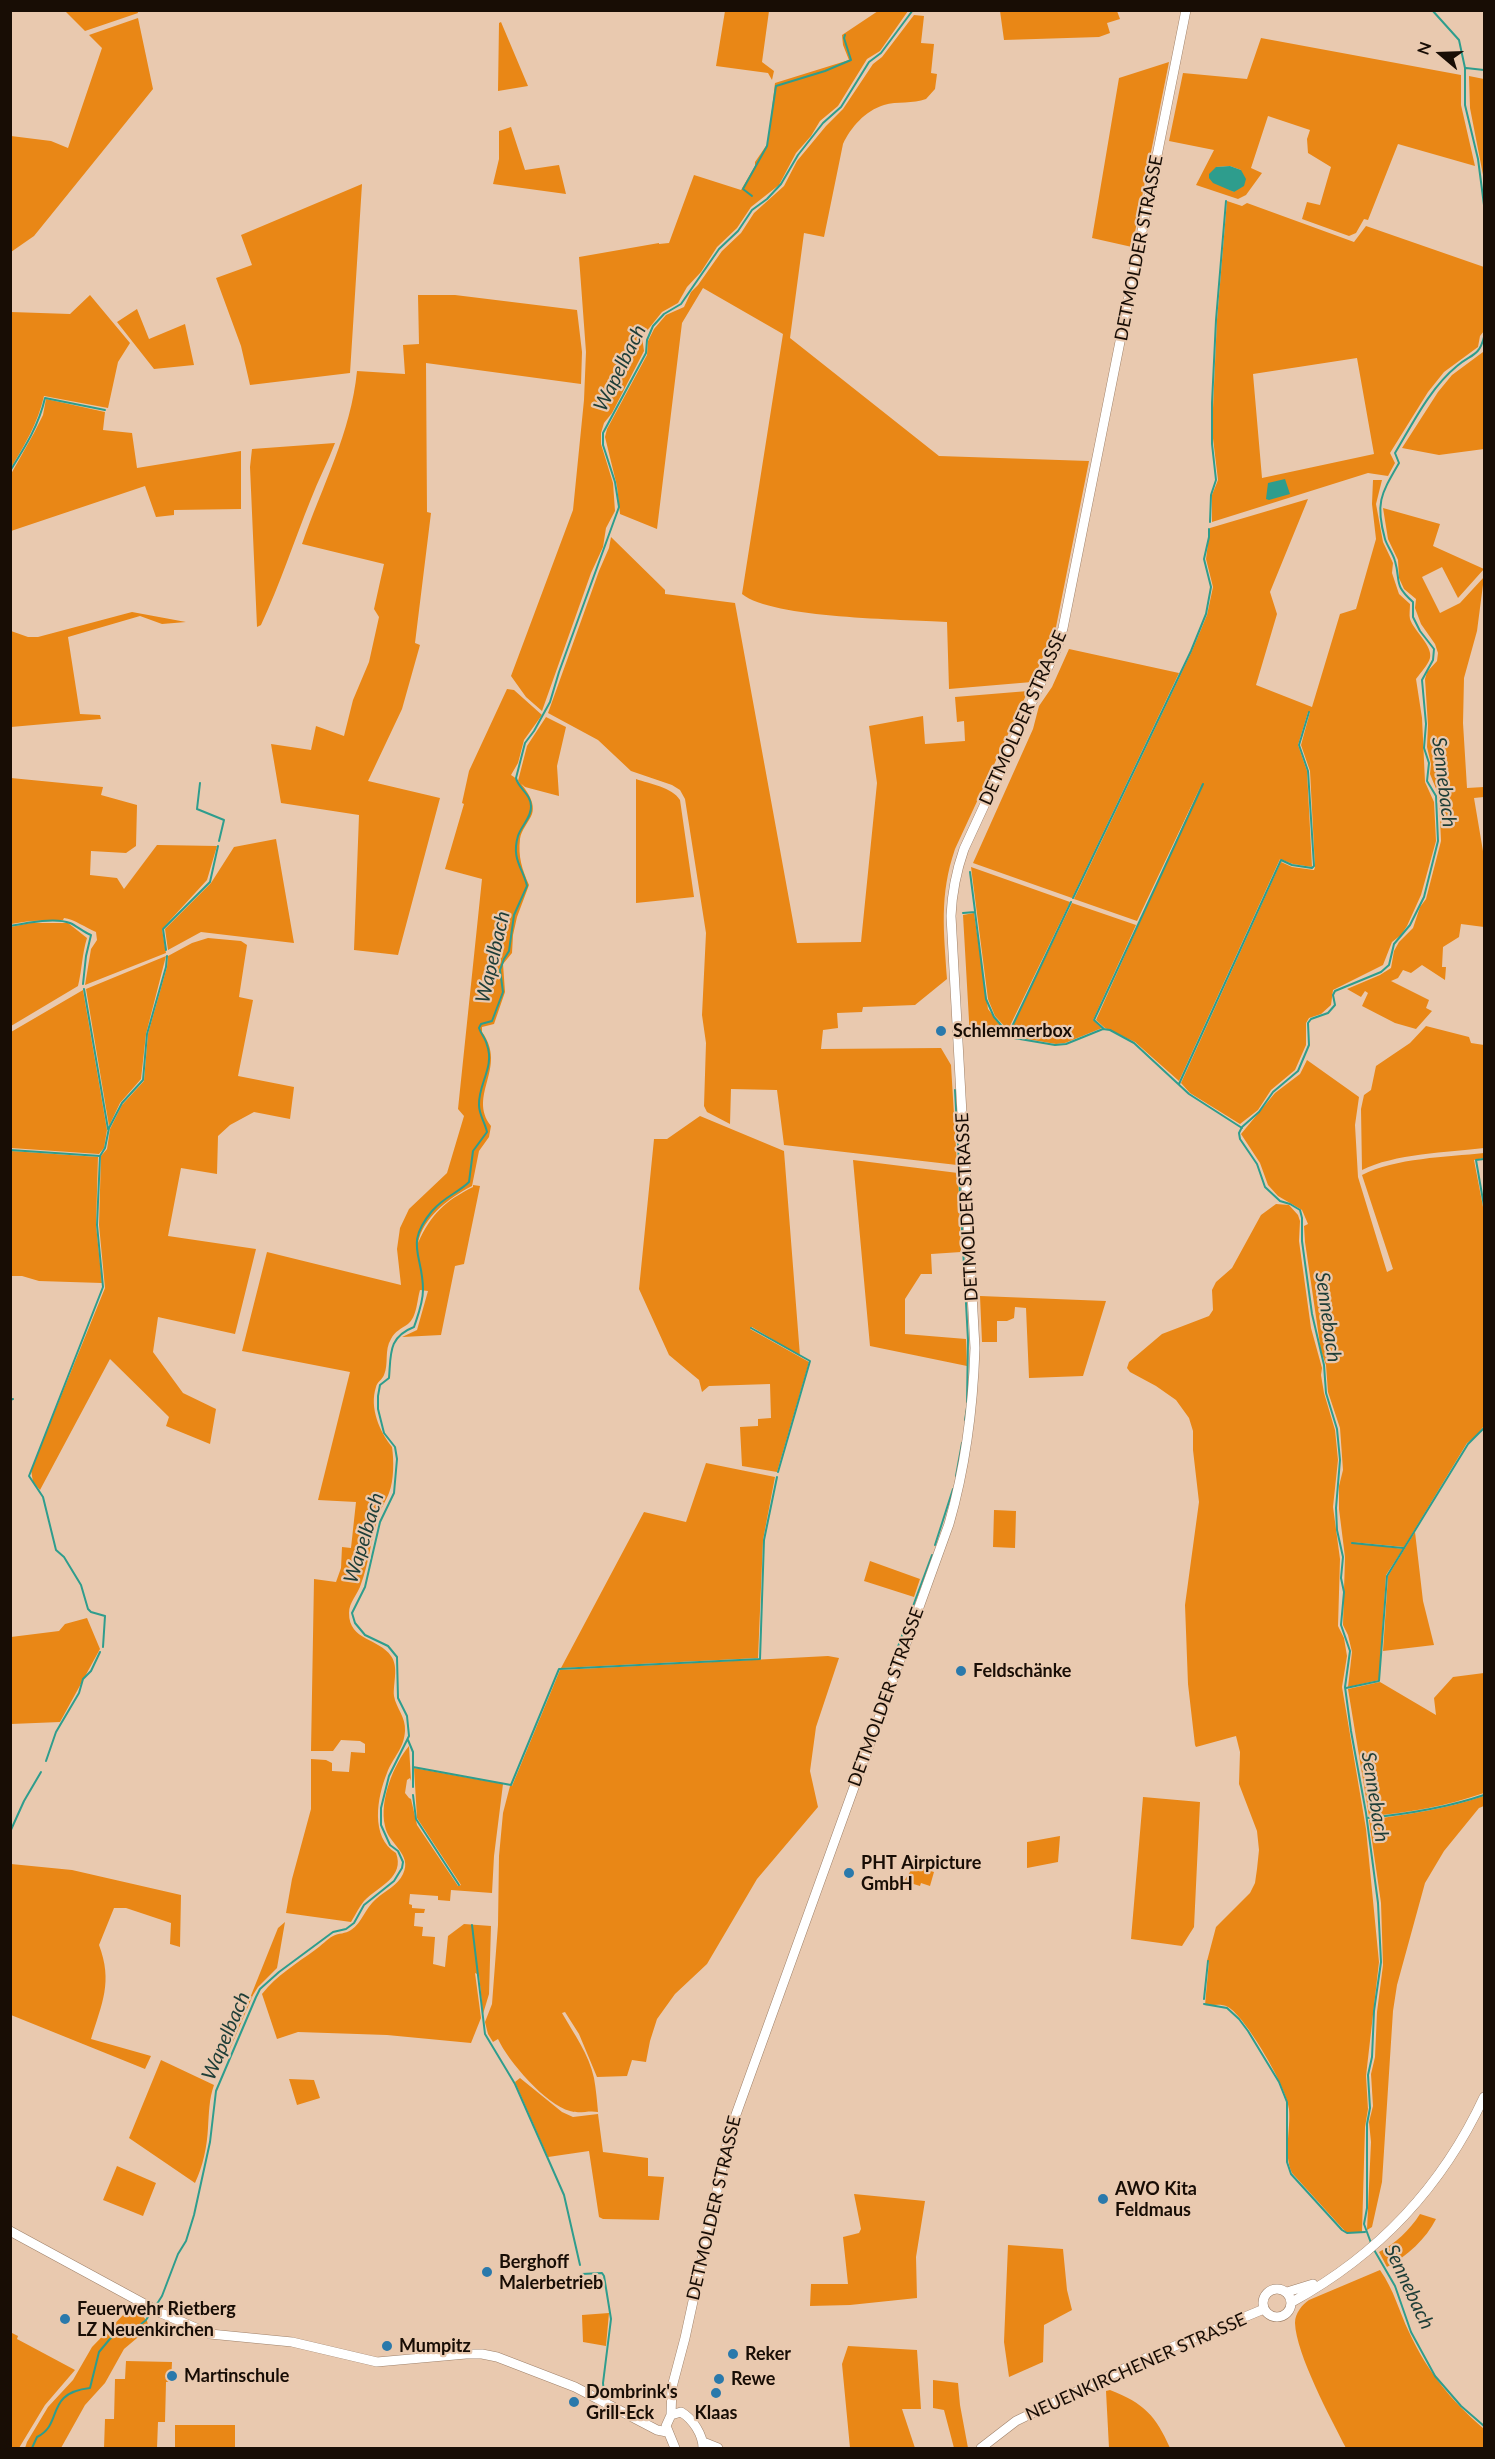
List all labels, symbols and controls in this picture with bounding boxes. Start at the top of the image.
north arrow [1411,24,1471,84]
text: N [1413,39,1434,57]
street label: DETMOLDER STRASSE [1110,153,1168,343]
water label: Wapelbach [589,321,651,415]
street label: DETMOLDER STRASSE [975,627,1071,809]
water label: Sennebach [1427,735,1461,829]
water label: Wapelbach [471,909,515,1005]
place label: Schlemmerbox [953,1020,1072,1042]
marker: Schlemmerbox [934,1024,948,1038]
street label: DETMOLDER STRASSE [951,1112,983,1302]
water label: Sennebach [1310,1270,1346,1364]
water label: Wapelbach [339,1490,389,1586]
street label: DETMOLDER STRASSE [844,1605,928,1789]
place label: Feldschänke [973,1660,1071,1682]
marker: Feldschänke [954,1664,968,1678]
water label: Sennebach [1356,1750,1394,1844]
place label: PHT Airpicture GmbH [861,1852,981,1894]
marker: PHT Airpicture GmbH [842,1866,856,1880]
water label: Wapelbach [197,1988,255,2084]
street label: DETMOLDER STRASSE [682,2114,746,2302]
place label: AWO Kita Feldmaus [1115,2178,1197,2220]
marker: AWO Kita Feldmaus [1096,2192,1110,2206]
water label: Sennebach [1379,2241,1439,2333]
place label: Berghoff Malerbetrieb [499,2251,603,2294]
marker: Berghoff Malerbetrieb [480,2265,494,2279]
place label: Feuerwehr Rietberg LZ Neuenkirchen [77,2298,236,2340]
street label: NEUENKIRCHENER STRASSE [1022,2308,1250,2426]
marker: Feuerwehr Rietberg LZ Neuenkirchen [58,2312,72,2326]
place label: Mumpitz [399,2335,471,2357]
marker: Mumpitz [380,2339,394,2353]
place label: Reker [745,2343,791,2365]
marker: Reker [726,2347,740,2361]
place label: Martinschule [184,2365,289,2387]
place label: Rewe [731,2368,775,2390]
marker: Martinschule [165,2369,179,2383]
marker: Rewe [712,2372,726,2386]
place label: Dombrink's Grill-Eck [586,2381,678,2424]
marker: Klaas [709,2386,723,2400]
marker: Dombrink's Grill-Eck [567,2395,581,2409]
place label: Klaas [695,2402,737,2424]

